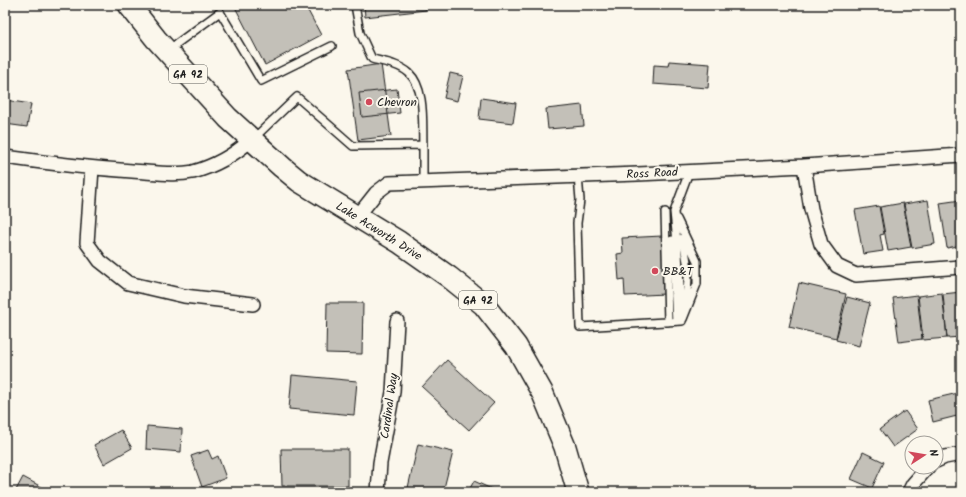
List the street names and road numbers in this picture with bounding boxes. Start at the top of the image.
road number: GA 92 [169,65,207,83]
street label: Ross Road [626,163,679,184]
street label: Lake Acworth Drive [332,197,426,266]
road number: GA 92 [459,291,497,309]
street label: Cardinal Way [375,372,404,440]

